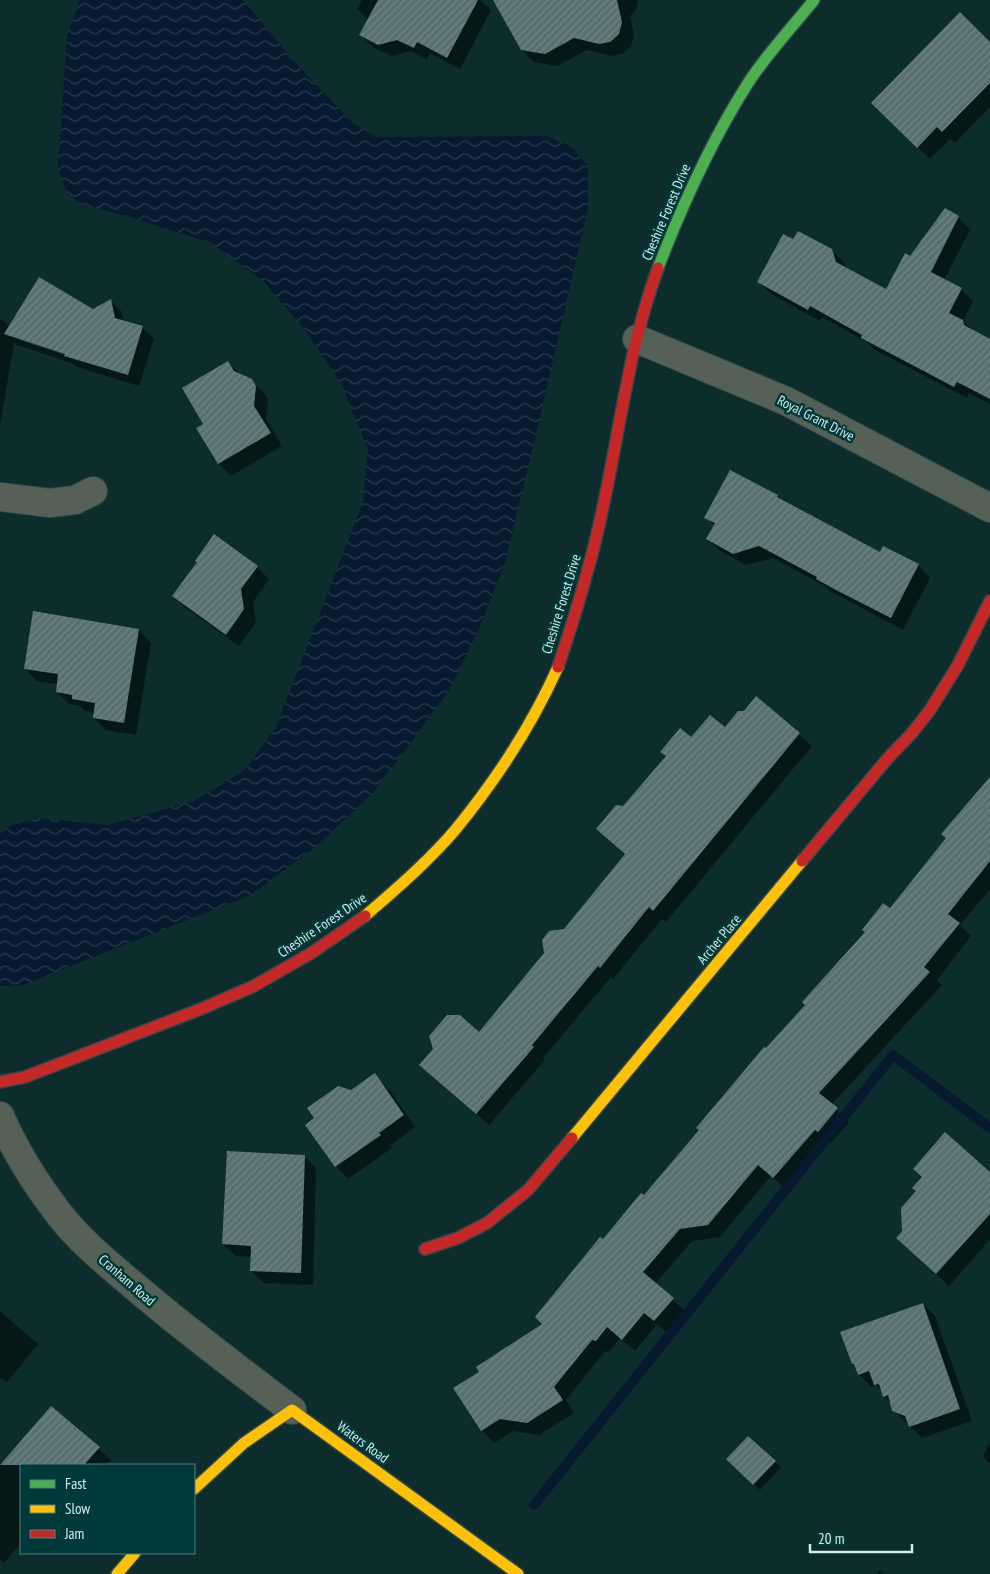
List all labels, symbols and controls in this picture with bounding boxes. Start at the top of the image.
street label: Cheshire Forest Drive [638,161,695,263]
street label: Royal Grant Drive [775,391,858,445]
street label: Cheshire Forest Drive [537,552,585,656]
street label: Cheshire Forest Drive [274,889,370,961]
street label: Archer Place [693,910,745,968]
street label: Cranham Road [95,1250,159,1310]
street label: Waters Road [334,1417,392,1467]
legend [20,1464,195,1554]
text: Fast [65,1474,86,1493]
text: Slow [65,1499,90,1518]
scale bar [810,1522,912,1554]
text: Jam [64,1524,84,1543]
text: 20 m [818,1529,844,1548]

